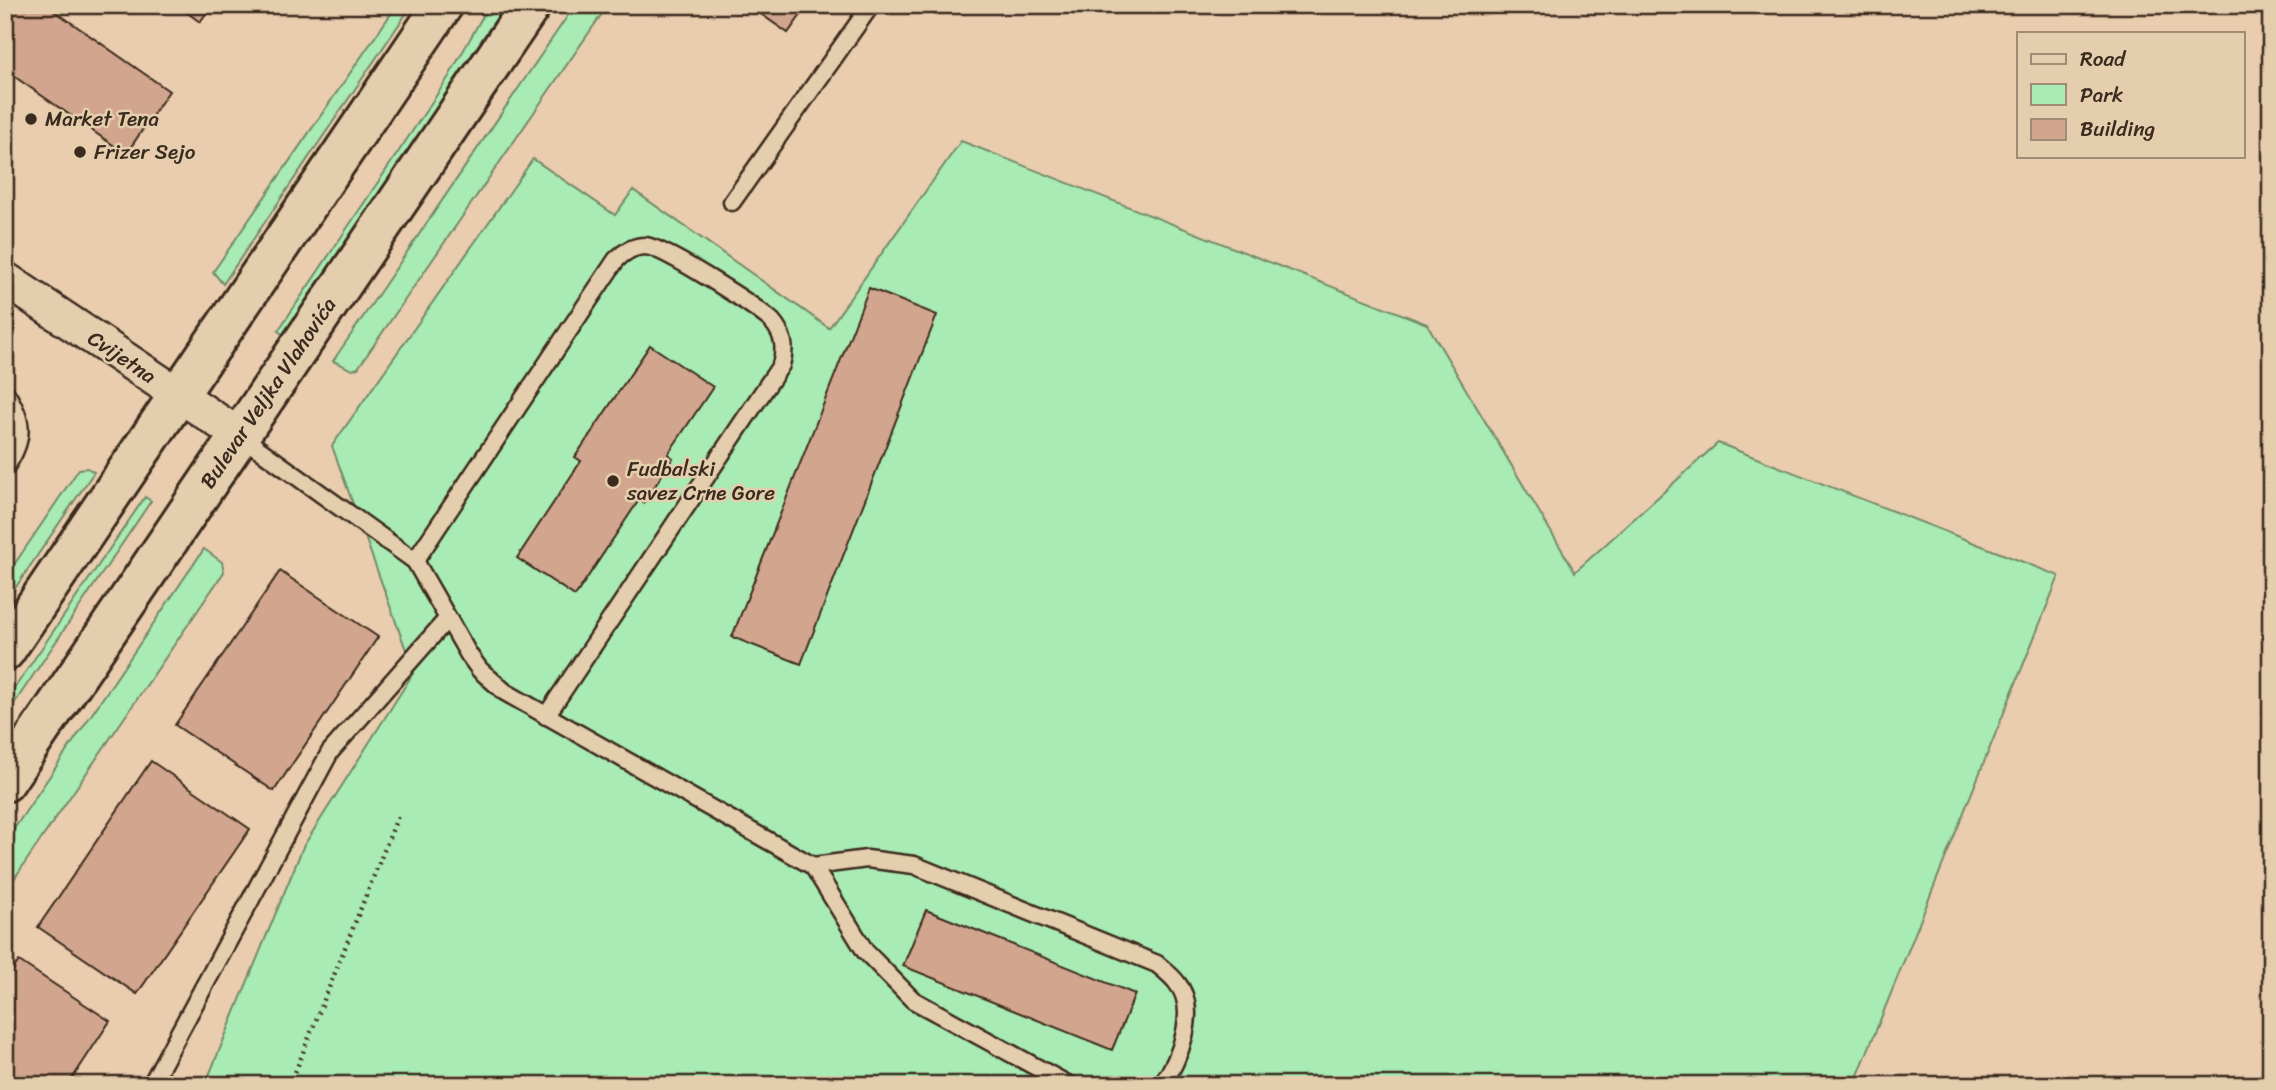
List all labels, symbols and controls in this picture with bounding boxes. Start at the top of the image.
legend [2017,32,2244,158]
text: Road [2080,40,2127,78]
text: Park [2080,76,2123,114]
place label: Market Tena [45,100,159,138]
text: Building [2080,110,2156,148]
marker: Market Tena [23,111,39,127]
place label: Frizer Sejo [94,133,196,171]
marker: Frizer Sejo [72,144,88,160]
street label: Bulevar Veljka Vlahovića [189,289,347,497]
street label: Cvijetna [80,320,165,394]
place label: Fudbalski savez Crne Gore [626,450,775,512]
marker: Fudbalski savez Crne Gore [605,473,621,489]

